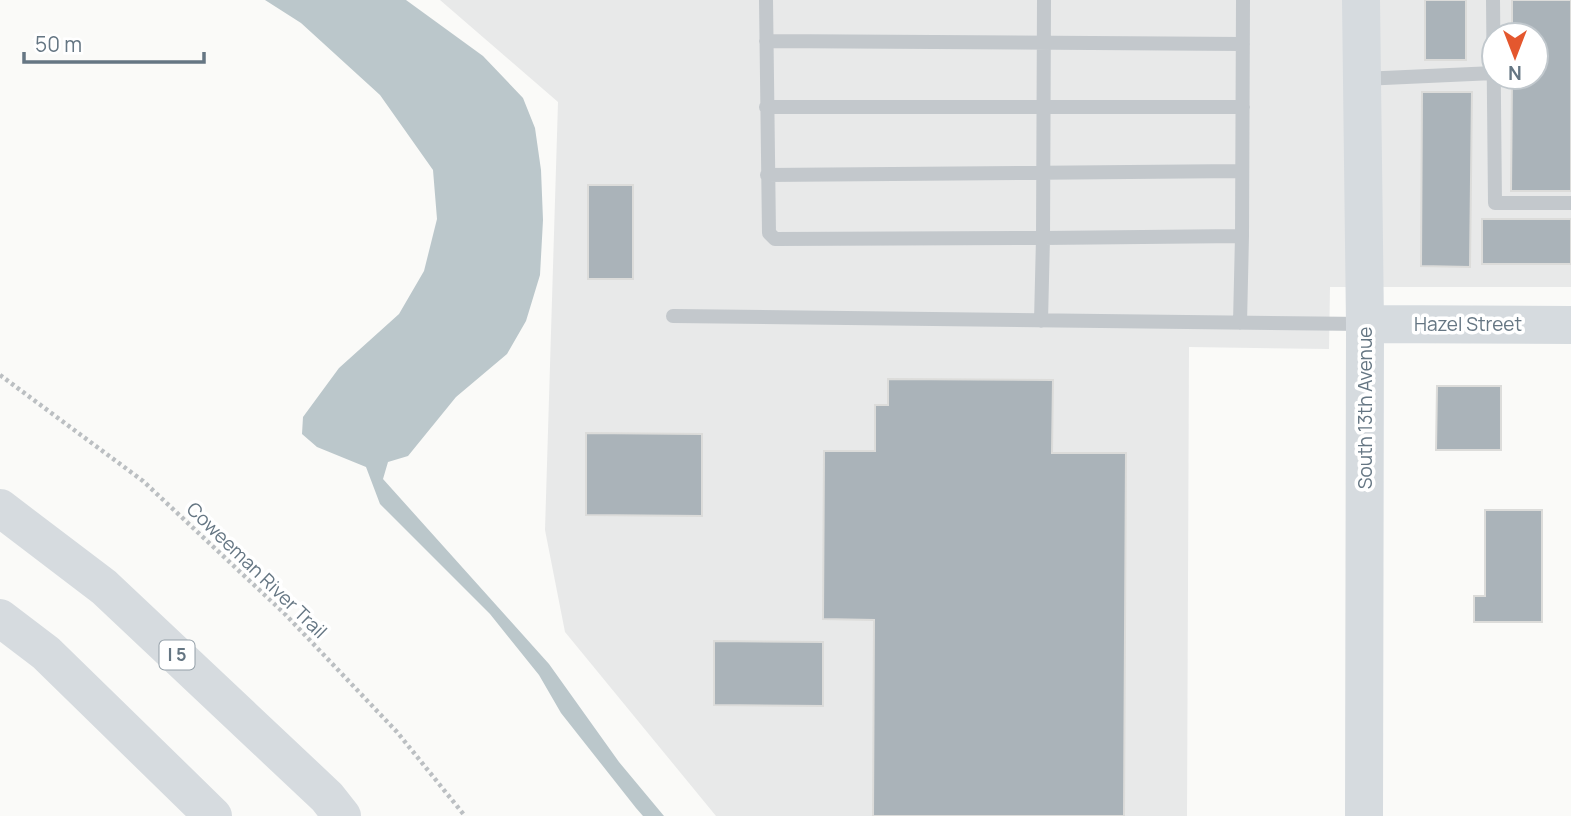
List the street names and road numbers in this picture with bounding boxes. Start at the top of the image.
street label: Hazel Street [1414,311,1522,337]
street label: South 13th Avenue [1352,327,1378,489]
street label: Coweeman River Trail [181,496,333,644]
road number: I 5 [160,640,194,670]

